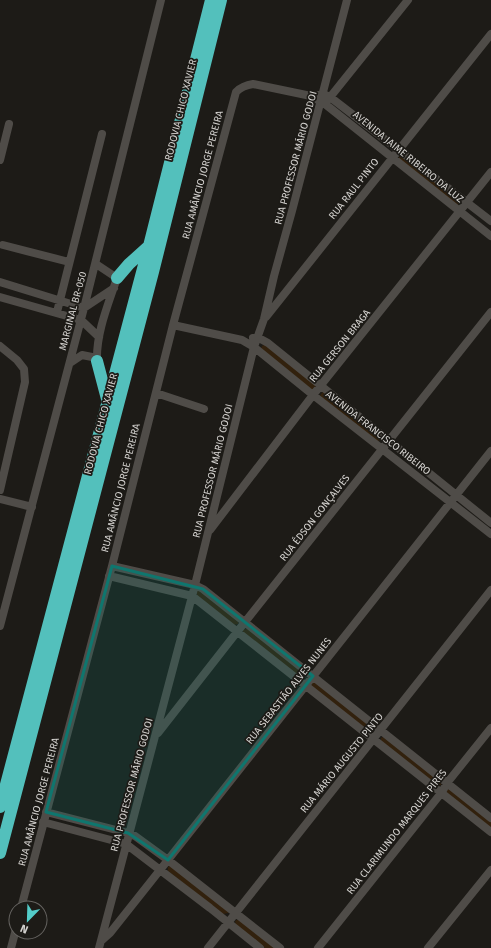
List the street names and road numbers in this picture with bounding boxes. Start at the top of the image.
street label: RODOVIA CHICO XAVIER [163,58,199,162]
street label: RUA PROFESSOR MÁRIO GODOI [270,89,320,226]
street label: RUA AMÂNCIO JORGE PEREIRA [179,109,226,241]
street label: AVENIDA JAIME RIBEIRO DA LUZ [350,109,466,205]
street label: RUA RAUL PINTO [326,156,382,222]
street label: MARGINAL BR-050 [57,270,89,352]
street label: RUA GERSON BRAGA [307,307,373,385]
street label: RODOVIA CHICO XAVIER [82,372,120,476]
street label: AVENIDA FRANCISCO RIBEIRO [323,388,433,478]
street label: RUA PROFESSOR MÁRIO GODOI [189,402,235,539]
street label: RUA AMÂNCIO JORGE PEREIRA [98,422,143,554]
street label: RUA ÉDSON GONÇALVES [276,471,353,564]
street label: RUA SEBASTIÃO ALVES NUNES [243,634,335,747]
street label: RUA MÁRIO AUGUSTO PINTO [296,709,386,815]
street label: RUA PROFESSOR MÁRIO GODOI [106,716,156,853]
street label: RUA AMÂNCIO JORGE PEREIRA [15,736,62,868]
street label: RUA CLARIMUNDO MARQUES PIRES [344,767,450,897]

